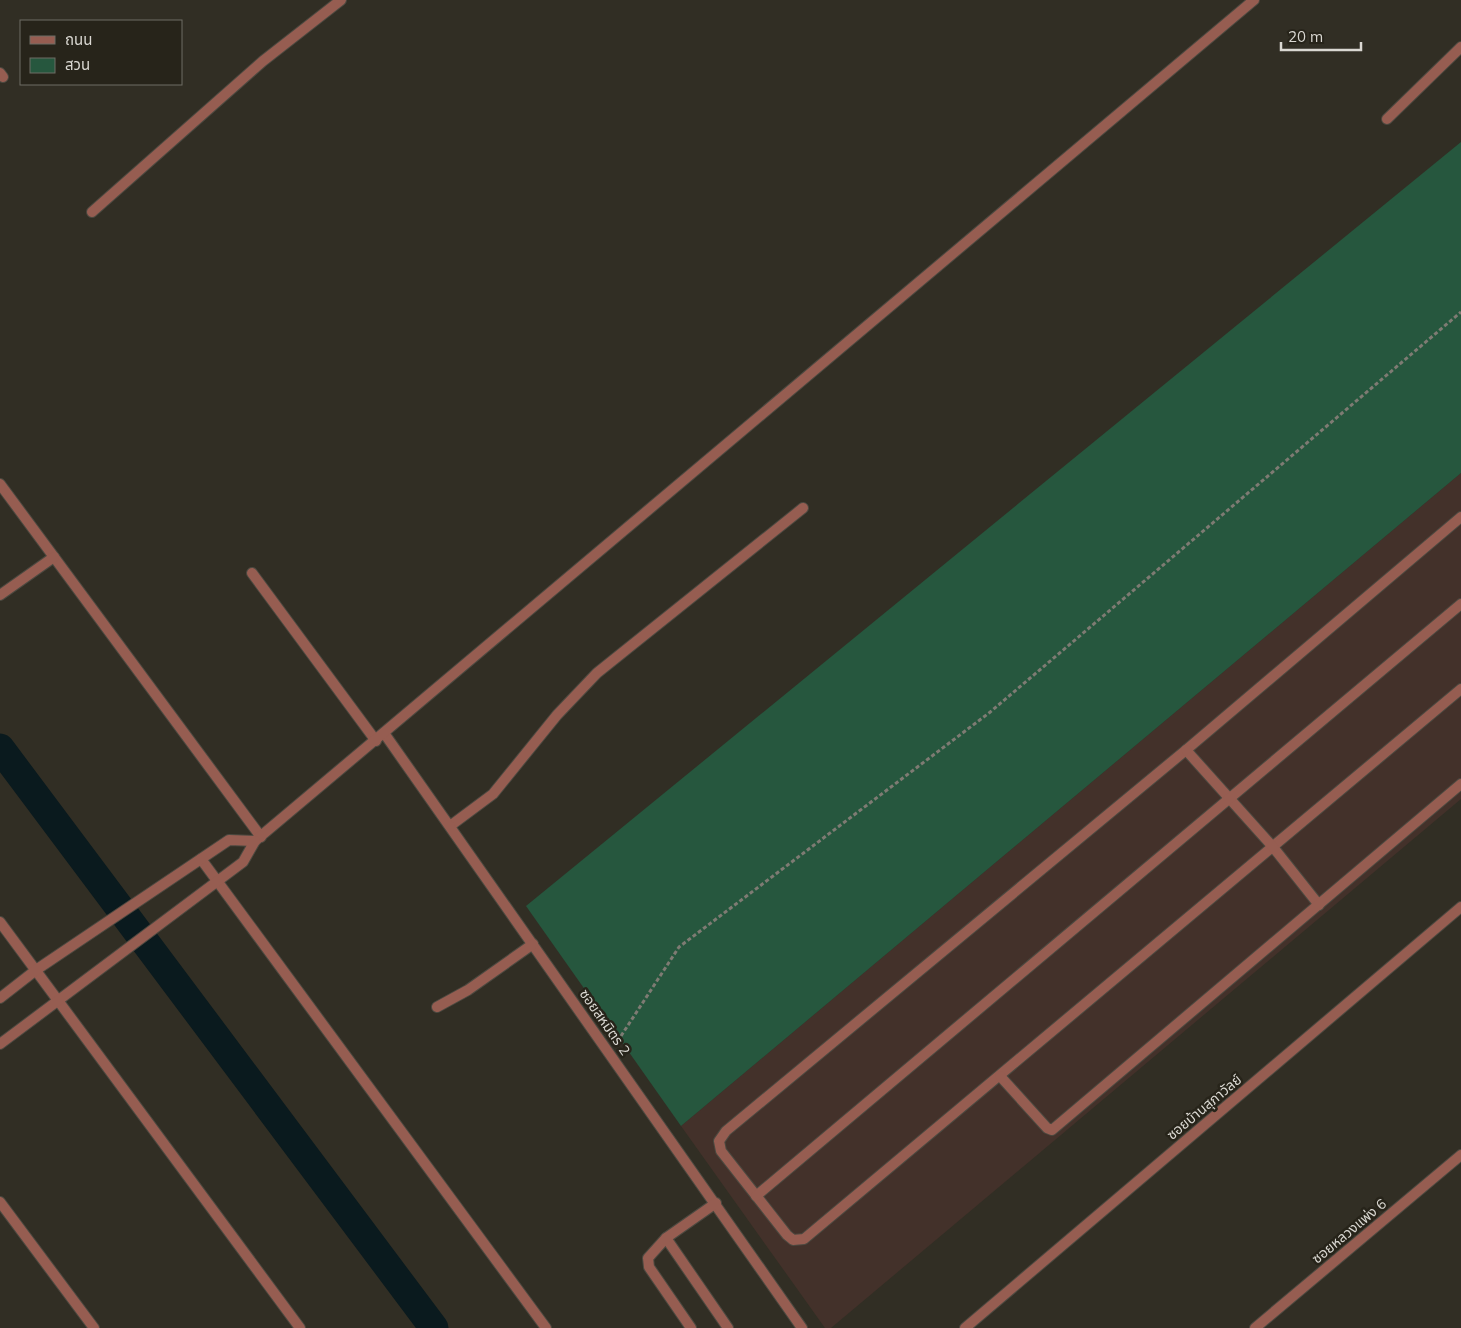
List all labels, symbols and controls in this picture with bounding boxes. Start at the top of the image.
legend [20,20,182,85]
scale bar [1281,20,1361,52]
text: 20 m [1288,27,1323,46]
text: ถนน [65,30,92,49]
text: สวน [65,55,90,74]
street label: ซอยสหมิตร 2 [576,985,634,1059]
street label: ซอยบ้านสุภาวัลย์ [1163,1070,1245,1144]
street label: ซอยหลวงแพ่ง 6 [1308,1195,1390,1267]

